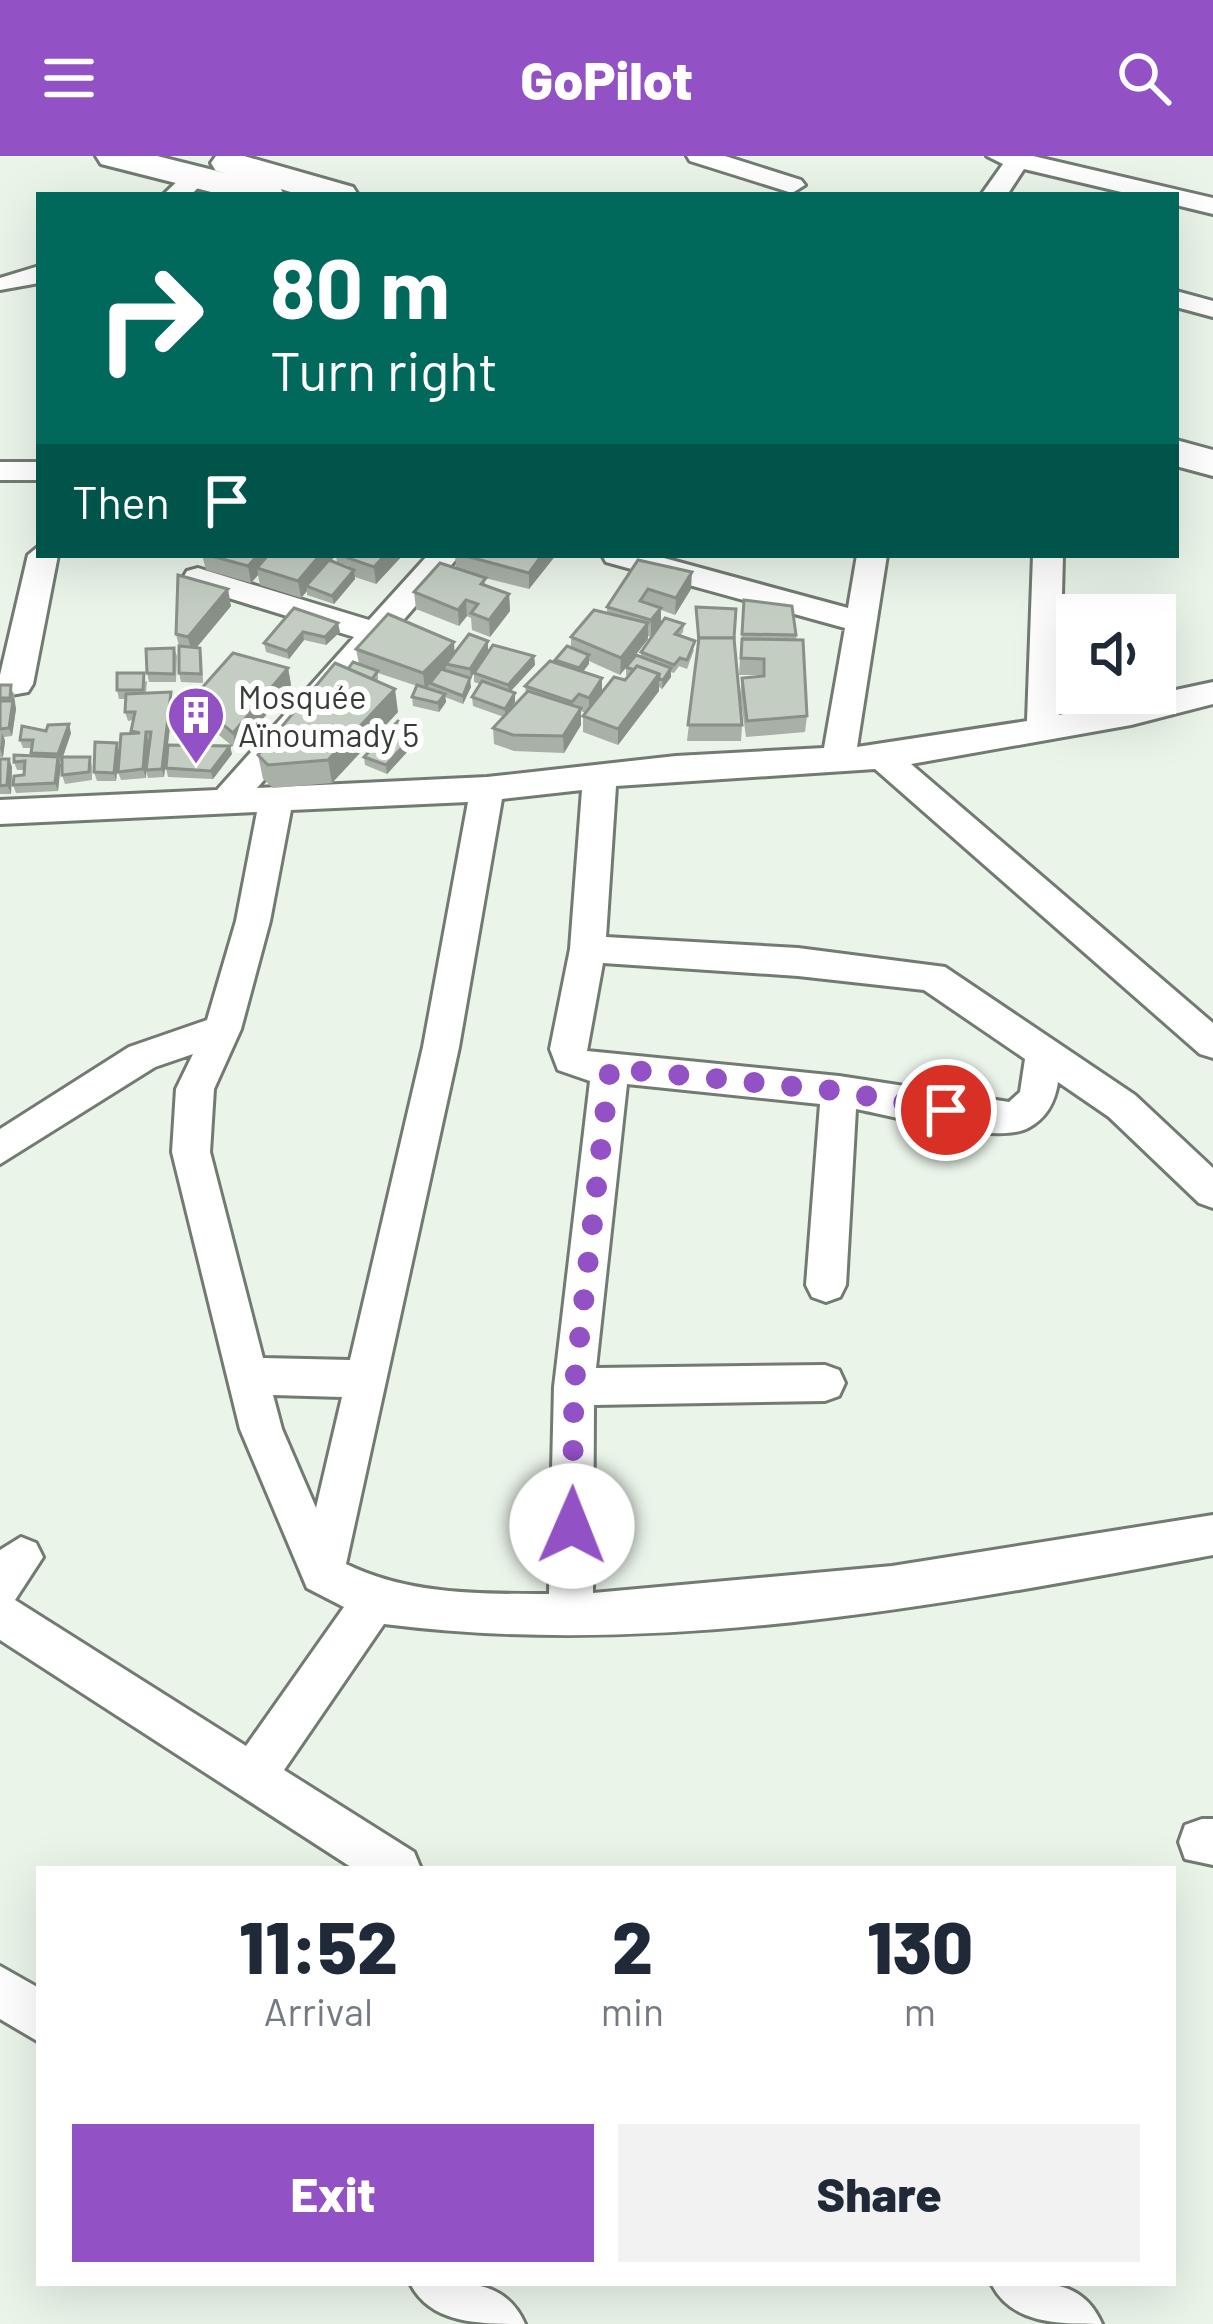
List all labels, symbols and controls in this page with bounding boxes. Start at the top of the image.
icon: menu [36,45,102,111]
icon: search [1111,45,1177,111]
text: GoPilot [520,46,693,111]
text: 80 m [270,235,450,336]
icon: right [72,240,228,396]
text: Turn right [270,337,498,402]
icon: arrive [194,468,260,534]
text: Then [72,474,170,528]
map controls [1056,594,1176,714]
button: sound [1056,594,1176,714]
place label: Mosquée Aïnoumady 5 [238,676,419,754]
building icon: Mosquée Aïnoumady 5 [165,684,227,766]
pin [895,1059,997,1161]
icon: arrive [913,1077,979,1143]
position arrow [509,1463,635,1589]
text: 11:52 [239,1902,398,1988]
text: 2 [612,1902,653,1988]
text: 130 [867,1902,973,1988]
text: Arrival [264,1987,373,2034]
text: min [601,1987,664,2034]
text: m [904,1987,936,2034]
button: Exit [72,2124,594,2262]
button: Share [618,2124,1140,2262]

